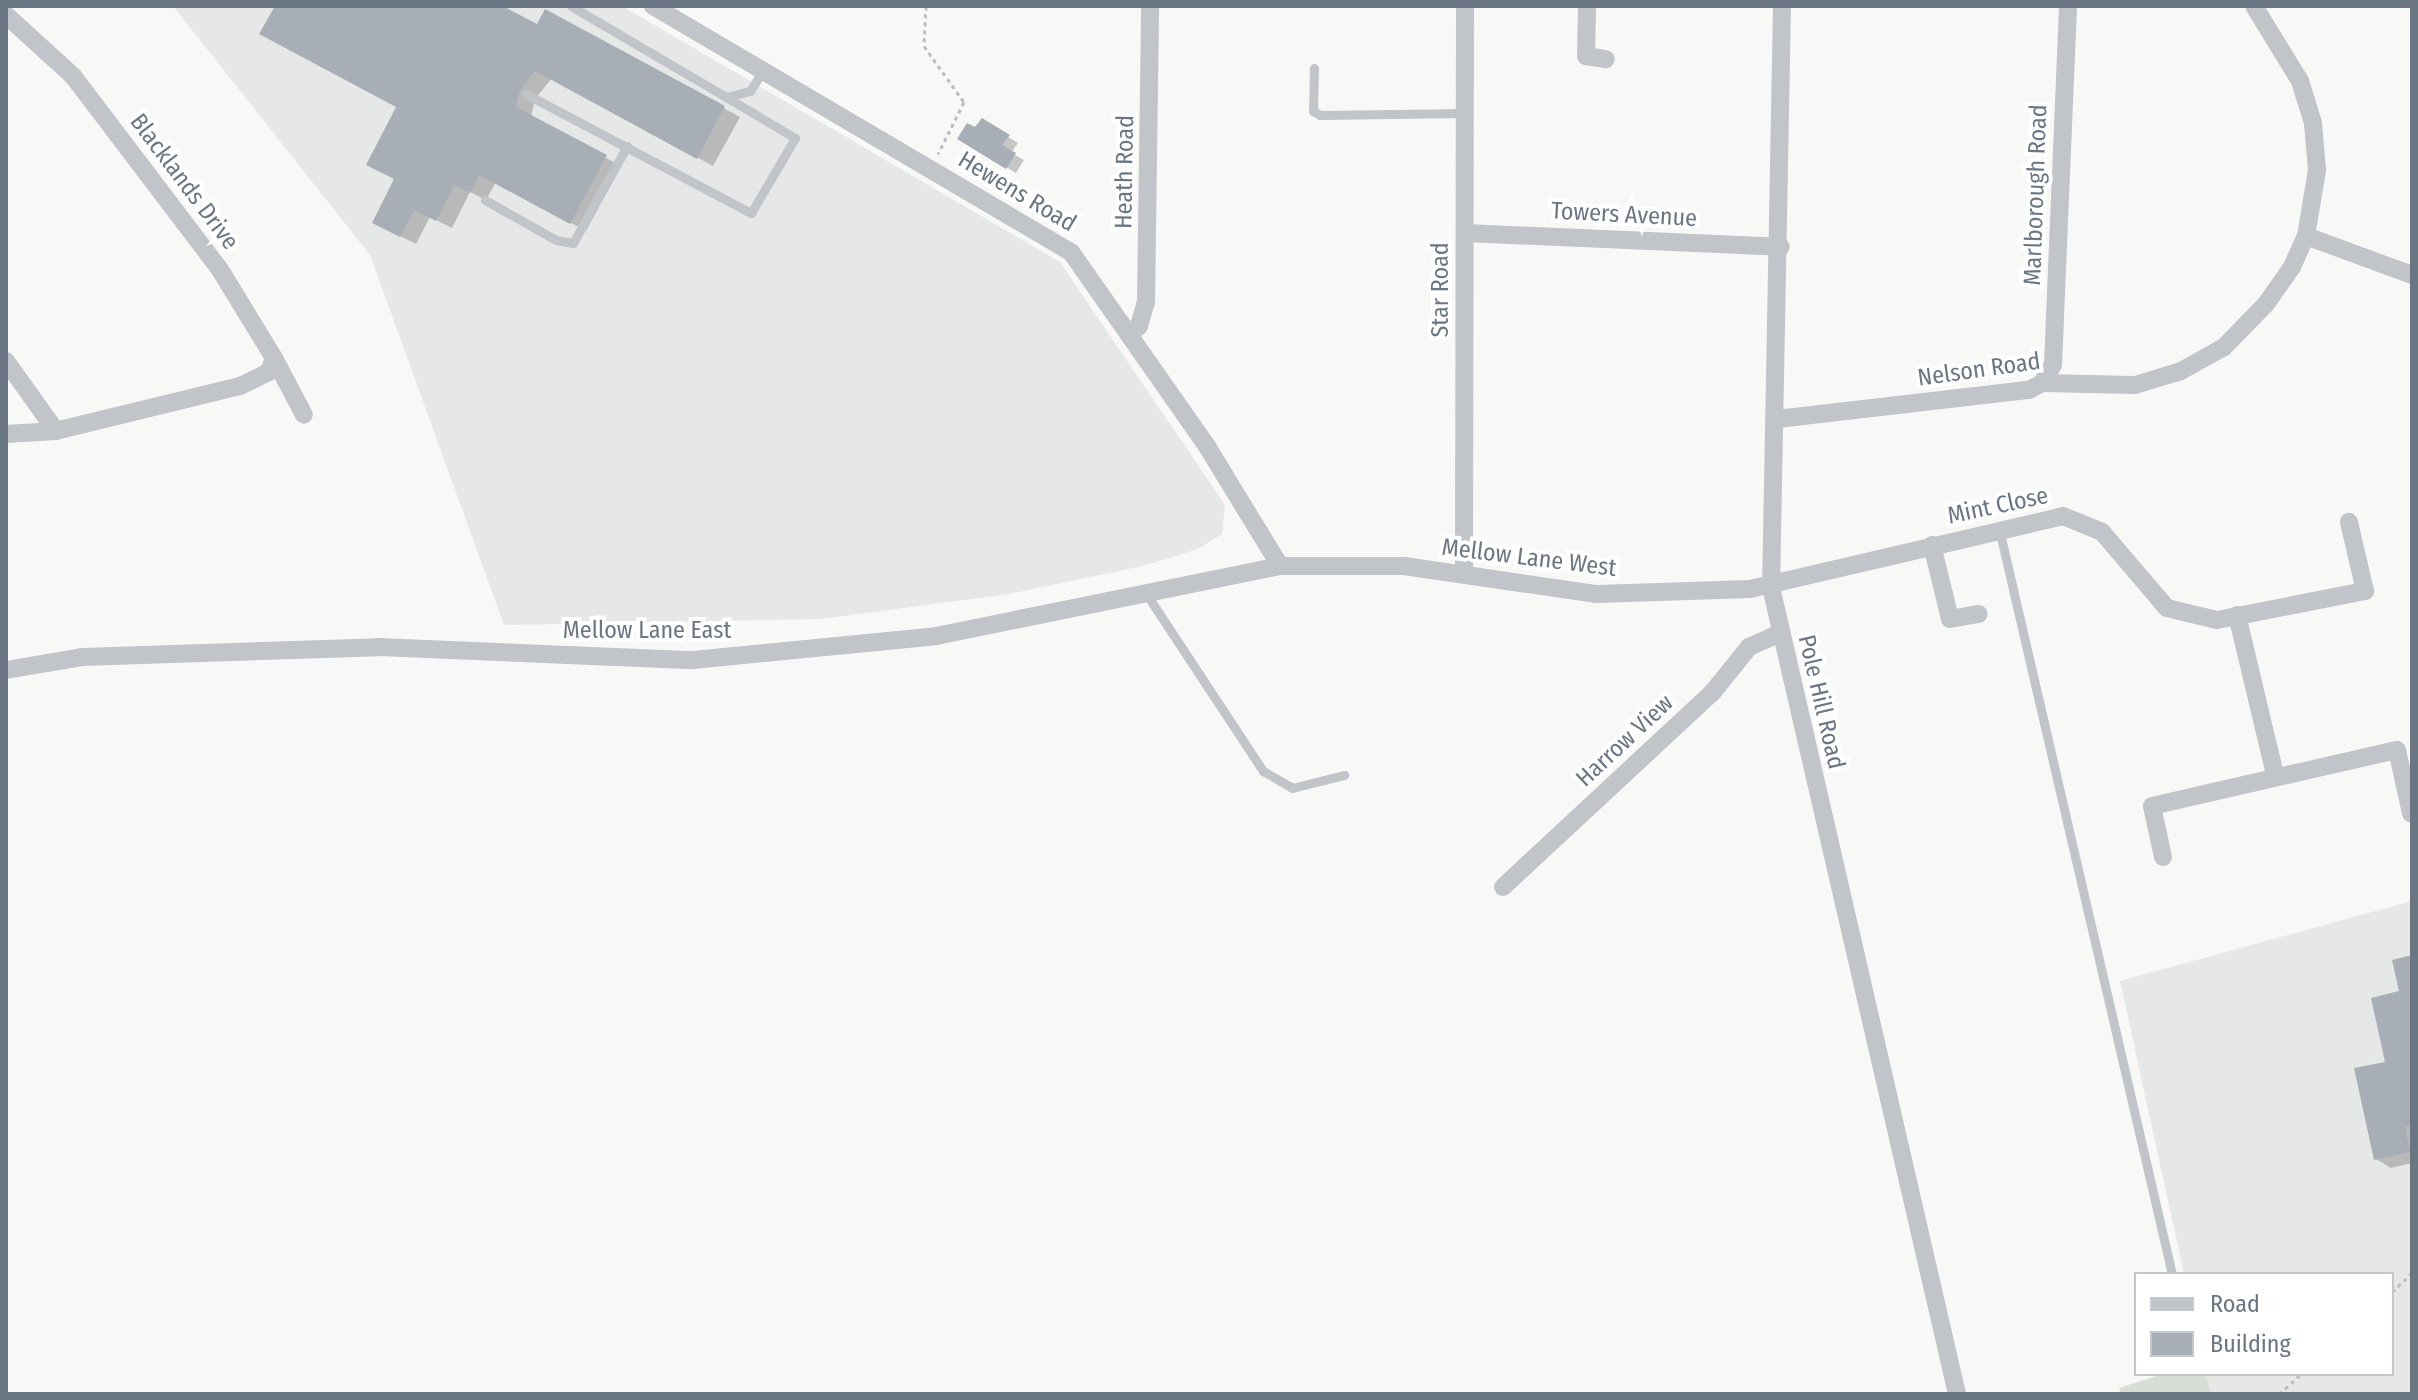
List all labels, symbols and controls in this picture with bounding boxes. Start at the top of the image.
street label: Marlborough Road [2018,104,2054,286]
street label: Blacklands Drive [124,108,244,256]
street label: Heath Road [1110,115,1140,229]
street label: Hewens Road [953,146,1081,238]
street label: Towers Avenue [1550,197,1698,233]
street label: Star Road [1427,242,1455,338]
street label: Nelson Road [1916,347,2042,393]
street label: Mint Close [1945,481,2051,531]
street label: Mellow Lane West [1440,533,1618,583]
street label: Mellow Lane East [563,617,731,645]
street label: Pole Hill Road [1792,632,1850,772]
street label: Harrow View [1570,689,1680,793]
legend [2134,1272,2394,1376]
text: Road [2210,1290,2260,1318]
text: Building [2210,1330,2291,1358]

